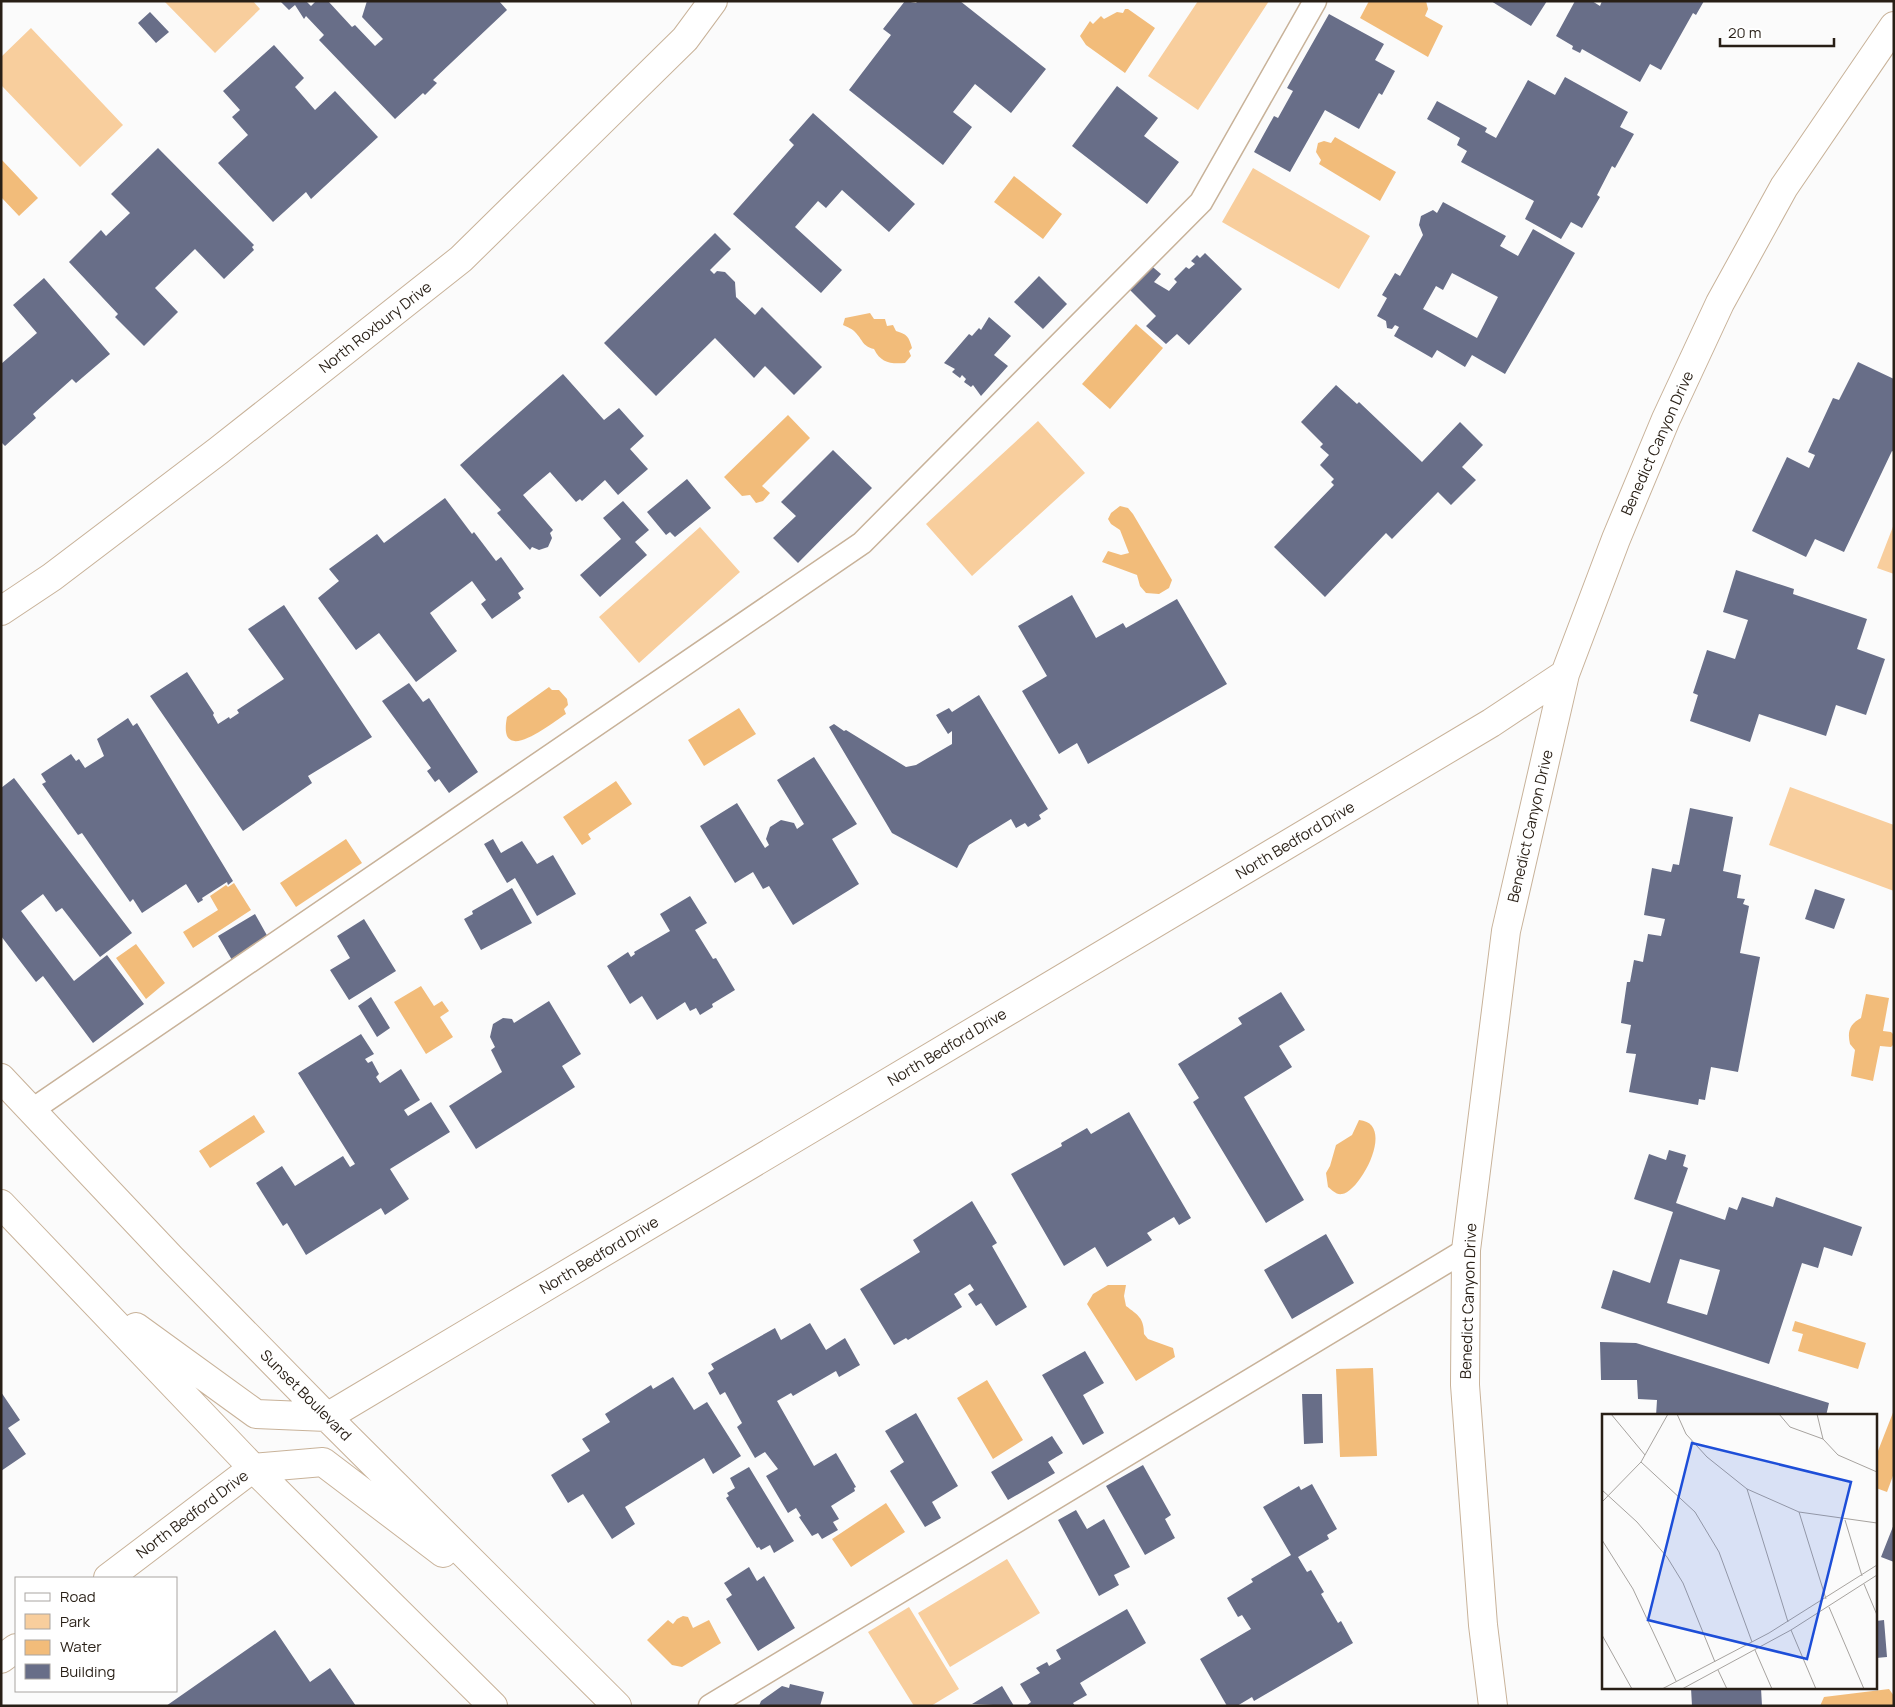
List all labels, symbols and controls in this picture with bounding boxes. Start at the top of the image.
scale bar [1720,15,1834,47]
text: 20 m [1728,22,1761,43]
street label: North Roxbury Drive [314,276,436,378]
street label: Benedict Canyon Drive [1616,367,1698,519]
street label: Benedict Canyon Drive [1502,747,1558,904]
street label: North Bedford Drive [1232,796,1359,884]
street label: North Bedford Drive [884,1003,1011,1091]
street label: North Bedford Drive [536,1211,663,1299]
street label: Benedict Canyon Drive [1455,1222,1481,1379]
street label: Sunset Boulevard [256,1345,356,1445]
inset map [1602,1414,1878,1690]
street label: North Bedford Drive [132,1465,253,1563]
legend [15,1577,178,1692]
text: Road [60,1586,96,1607]
text: Park [60,1611,90,1632]
text: Water [60,1636,102,1657]
text: Building [60,1661,115,1682]

